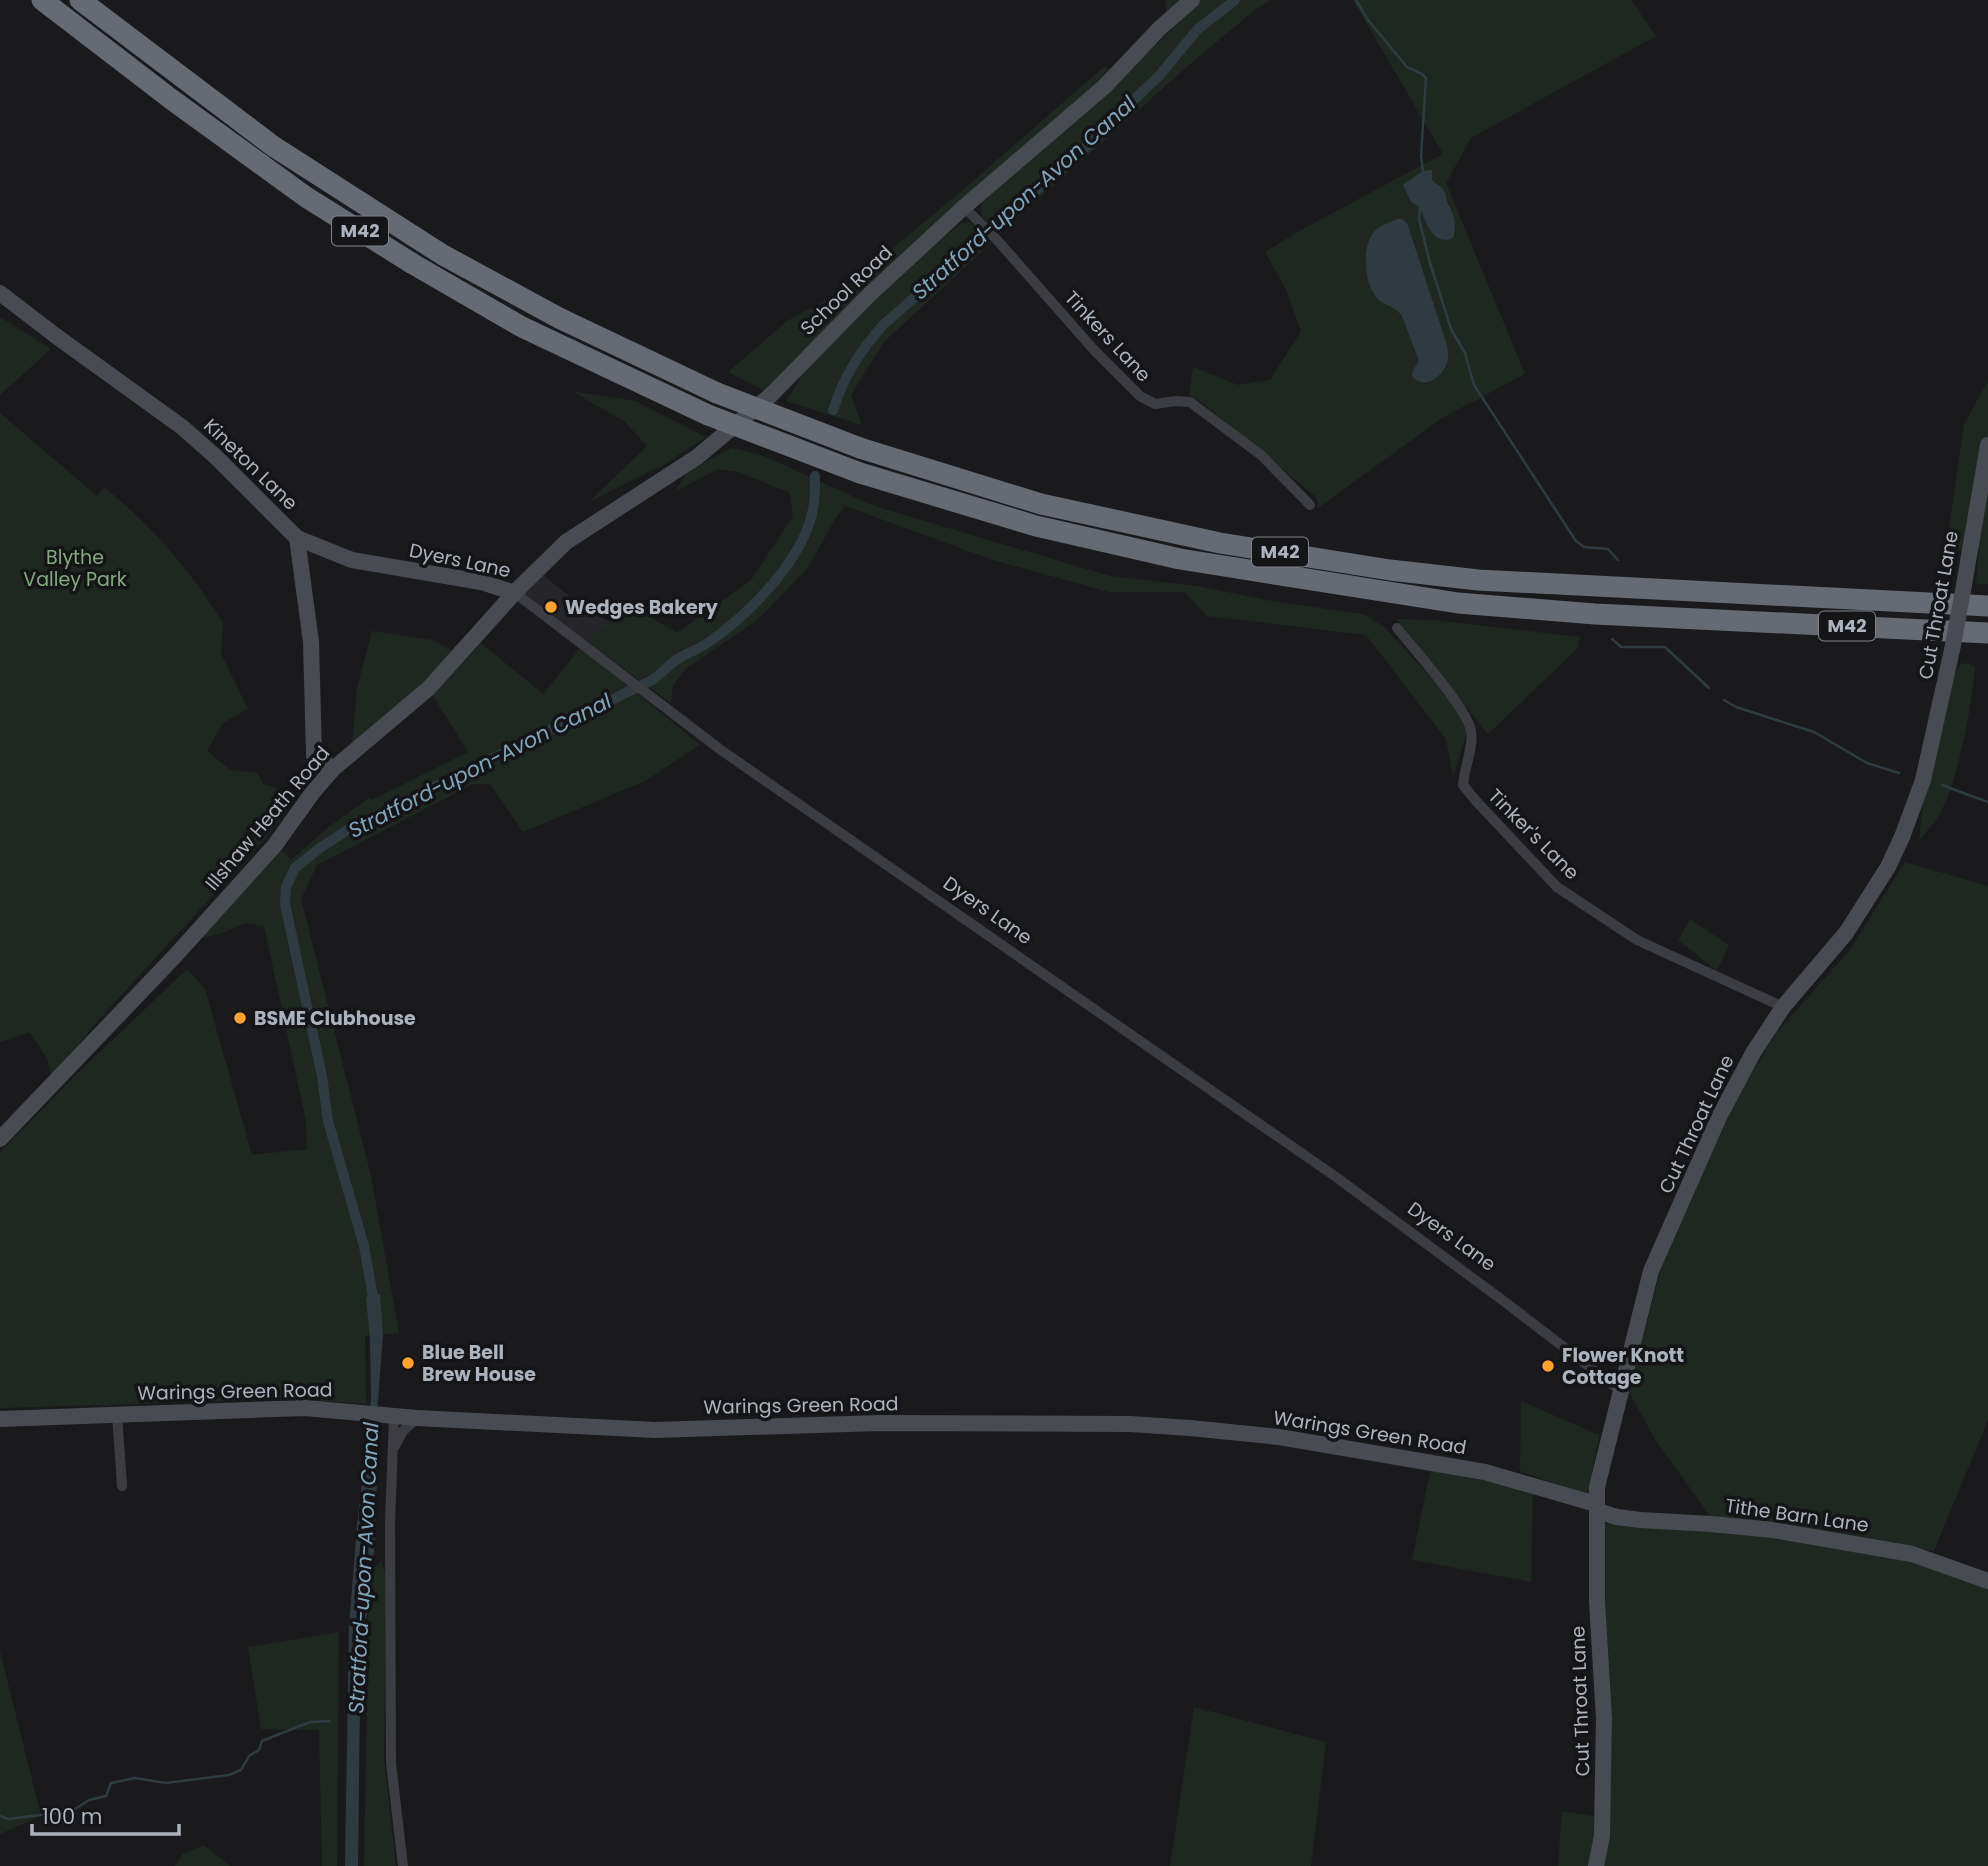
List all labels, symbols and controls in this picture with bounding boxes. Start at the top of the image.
water label: Stratford-upon-Avon Canal [906,89,1142,306]
road number: M42 [332,216,388,246]
street label: School Road [794,240,898,341]
street label: Tinkers Lane [1058,285,1157,388]
street label: Kineton Lane [198,413,304,516]
street label: Cut Throat Lane [1912,529,1965,681]
street label: Dyers Lane [407,537,513,584]
road number: M42 [1252,538,1308,566]
park label: Blythe Valley Park [23,544,127,593]
place label: Wedges Bakery [565,594,719,621]
marker: Wedges Bakery [543,599,559,615]
road number: M42 [1819,612,1875,640]
water label: Stratford-upon-Avon Canal [343,686,617,845]
street label: Illshaw Heath Road [199,740,336,896]
street label: Tinker's Lane [1482,783,1585,886]
street label: Dyers Lane [938,870,1038,951]
place label: BSME Clubhouse [254,1005,416,1032]
marker: BSME Clubhouse [232,1010,248,1026]
street label: Cut Throat Lane [1652,1050,1740,1198]
street label: Dyers Lane [1402,1195,1501,1278]
place label: Blue Bell Brew House [422,1339,536,1388]
place label: Flower Knott Cottage [1562,1342,1684,1391]
marker: Blue Bell Brew House [400,1355,416,1371]
marker: Flower Knott Cottage [1540,1358,1556,1374]
street label: Warings Green Road [137,1376,333,1407]
street label: Warings Green Road [703,1390,899,1421]
street label: Warings Green Road [1271,1404,1468,1461]
water label: Stratford-upon-Avon Canal [341,1421,386,1714]
street label: Tithe Barn Lane [1723,1492,1870,1539]
street label: Cut Throat Lane [1564,1625,1597,1777]
scale bar [32,1792,178,1836]
text: 100 m [42,1802,102,1831]

